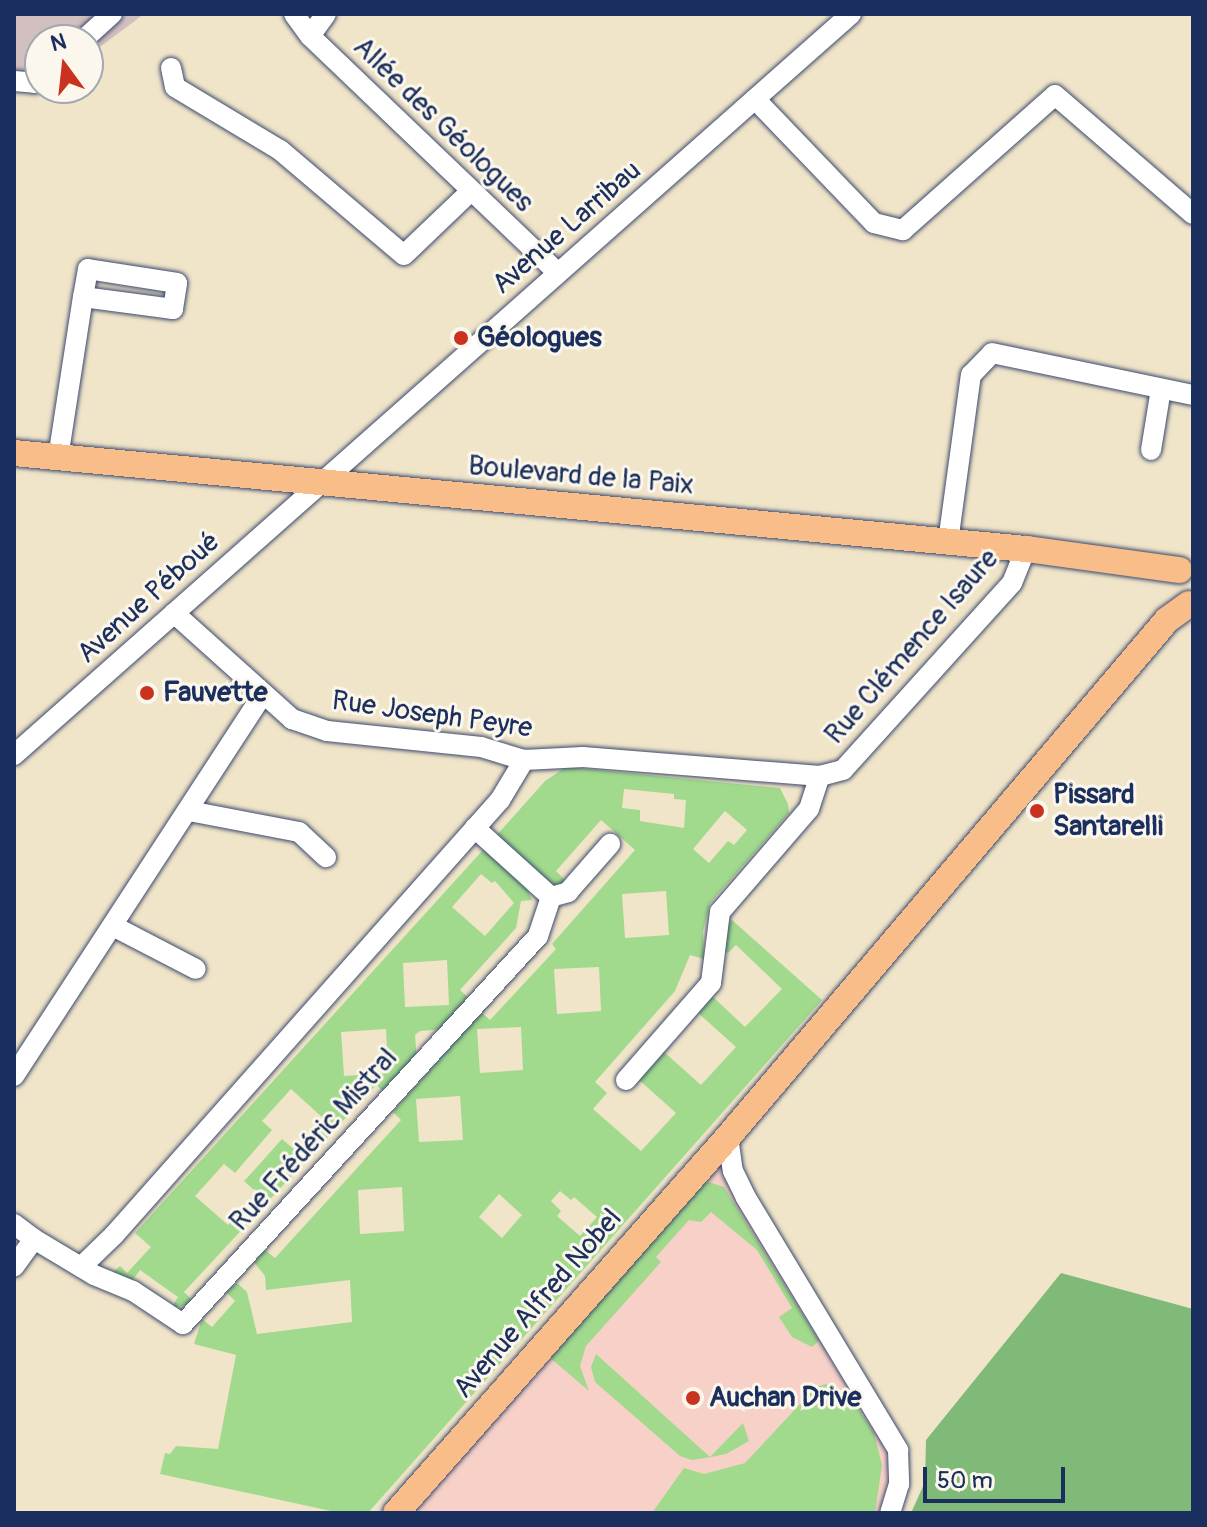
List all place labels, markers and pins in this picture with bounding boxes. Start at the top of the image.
place label: Géologues [477,321,602,355]
marker: Géologues [452,329,470,347]
place label: Fauvette [163,676,267,710]
marker: Fauvette [138,684,156,702]
place label: Pissard Santarelli [1053,778,1163,844]
marker: Pissard Santarelli [1028,802,1046,820]
place label: Auchan Drive [709,1381,861,1415]
marker: Auchan Drive [684,1389,702,1407]

